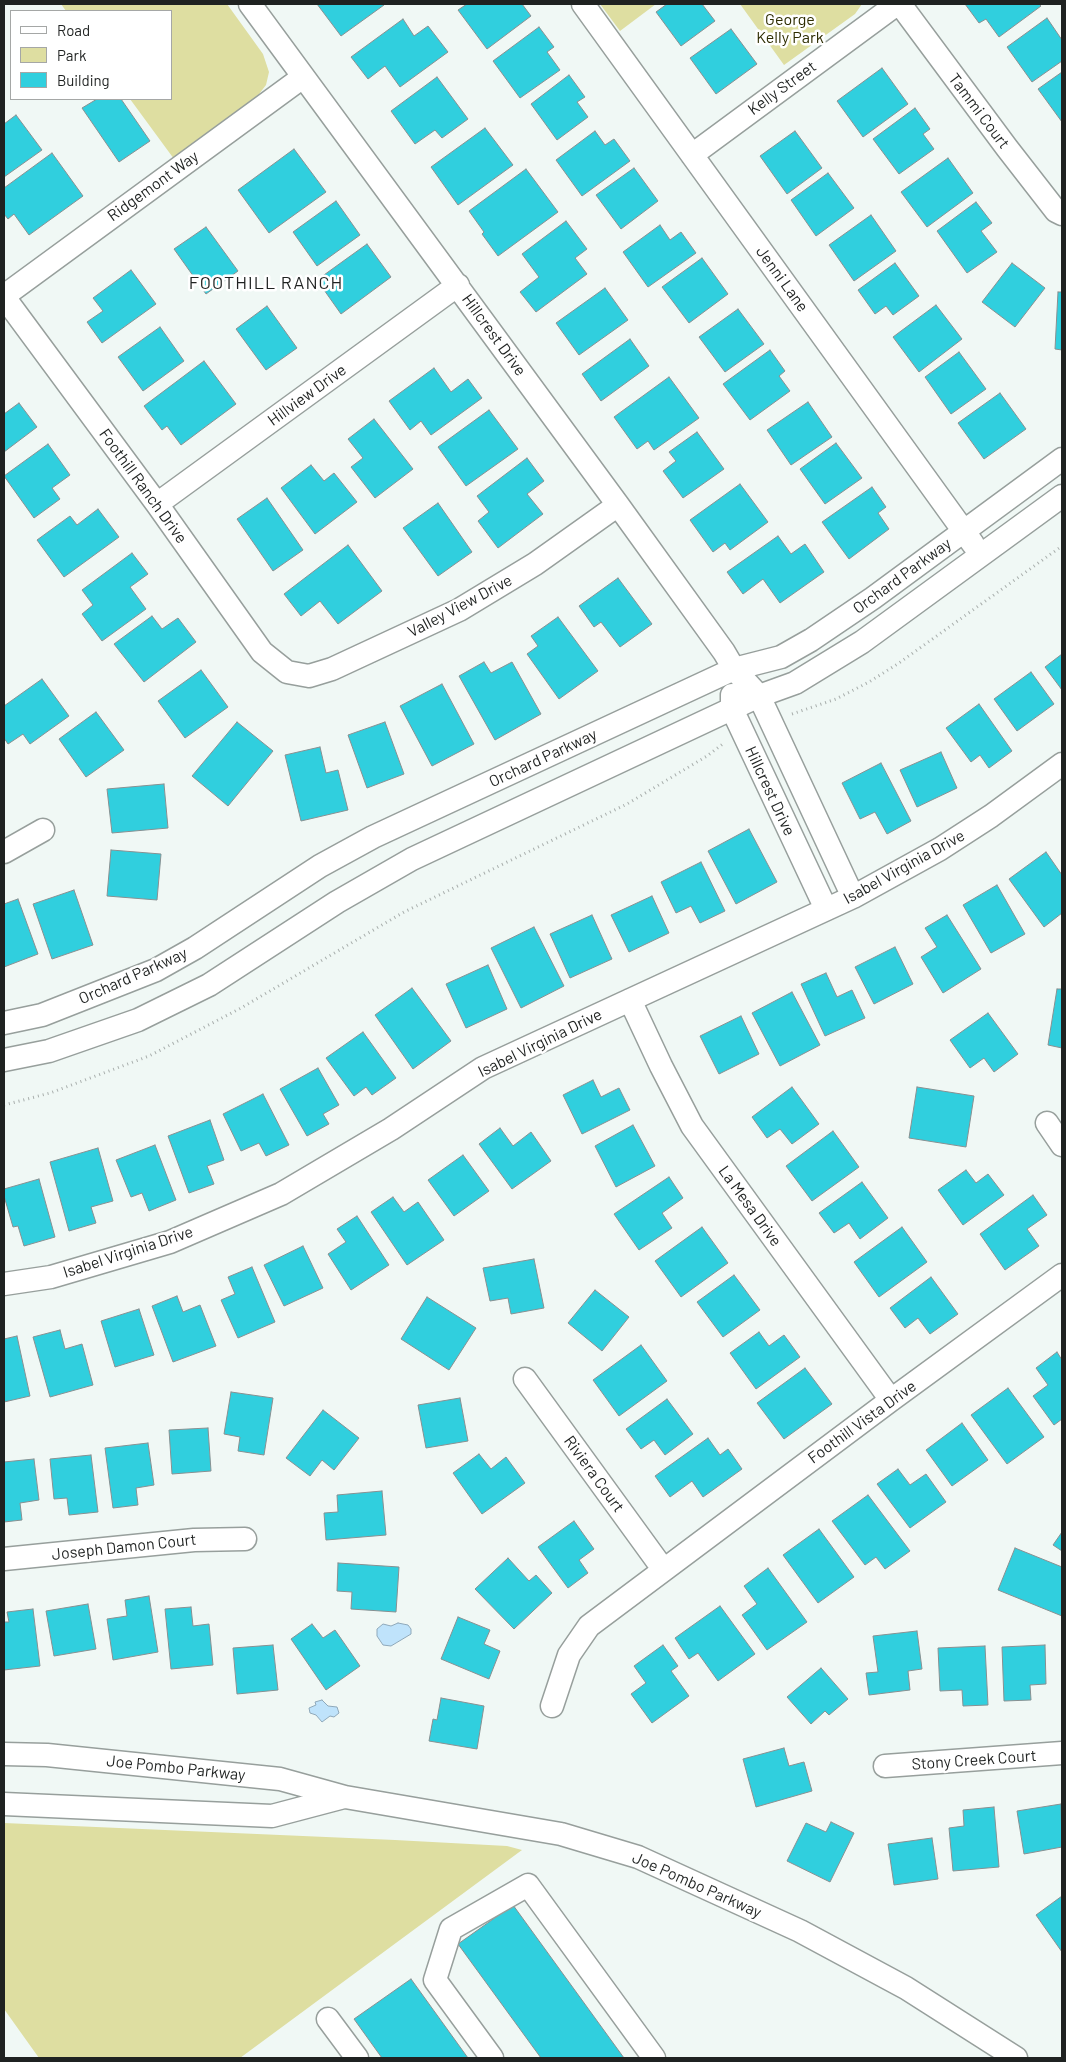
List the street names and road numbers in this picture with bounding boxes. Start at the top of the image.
street label: Kelly Street [744,57,820,119]
street label: Tammi Court [944,69,1014,153]
street label: Ridgemont Way [104,147,202,225]
street label: Jenni Lane [752,242,812,316]
street label: Hillcrest Drive [458,290,530,380]
street label: Hillview Drive [264,360,350,430]
street label: Foothill Ranch Drive [95,425,191,547]
street label: Orchard Parkway [849,534,955,618]
street label: Valley View Drive [405,570,515,642]
street label: Orchard Parkway [486,725,600,791]
street label: Hillcrest Drive [741,743,799,839]
street label: Isabel Virginia Drive [840,826,968,908]
street label: Orchard Parkway [76,943,190,1009]
street label: Isabel Virginia Drive [475,1005,605,1081]
street label: La Mesa Drive [714,1162,786,1250]
street label: Isabel Virginia Drive [61,1222,195,1282]
street label: Foothill Vista Drive [804,1376,920,1468]
street label: Riviera Court [560,1432,628,1516]
street label: Joseph Damon Court [51,1530,197,1564]
street label: Stony Creek Court [911,1746,1037,1774]
street label: Joe Pombo Parkway [106,1751,246,1785]
street label: Joe Pombo Parkway [629,1848,765,1922]

